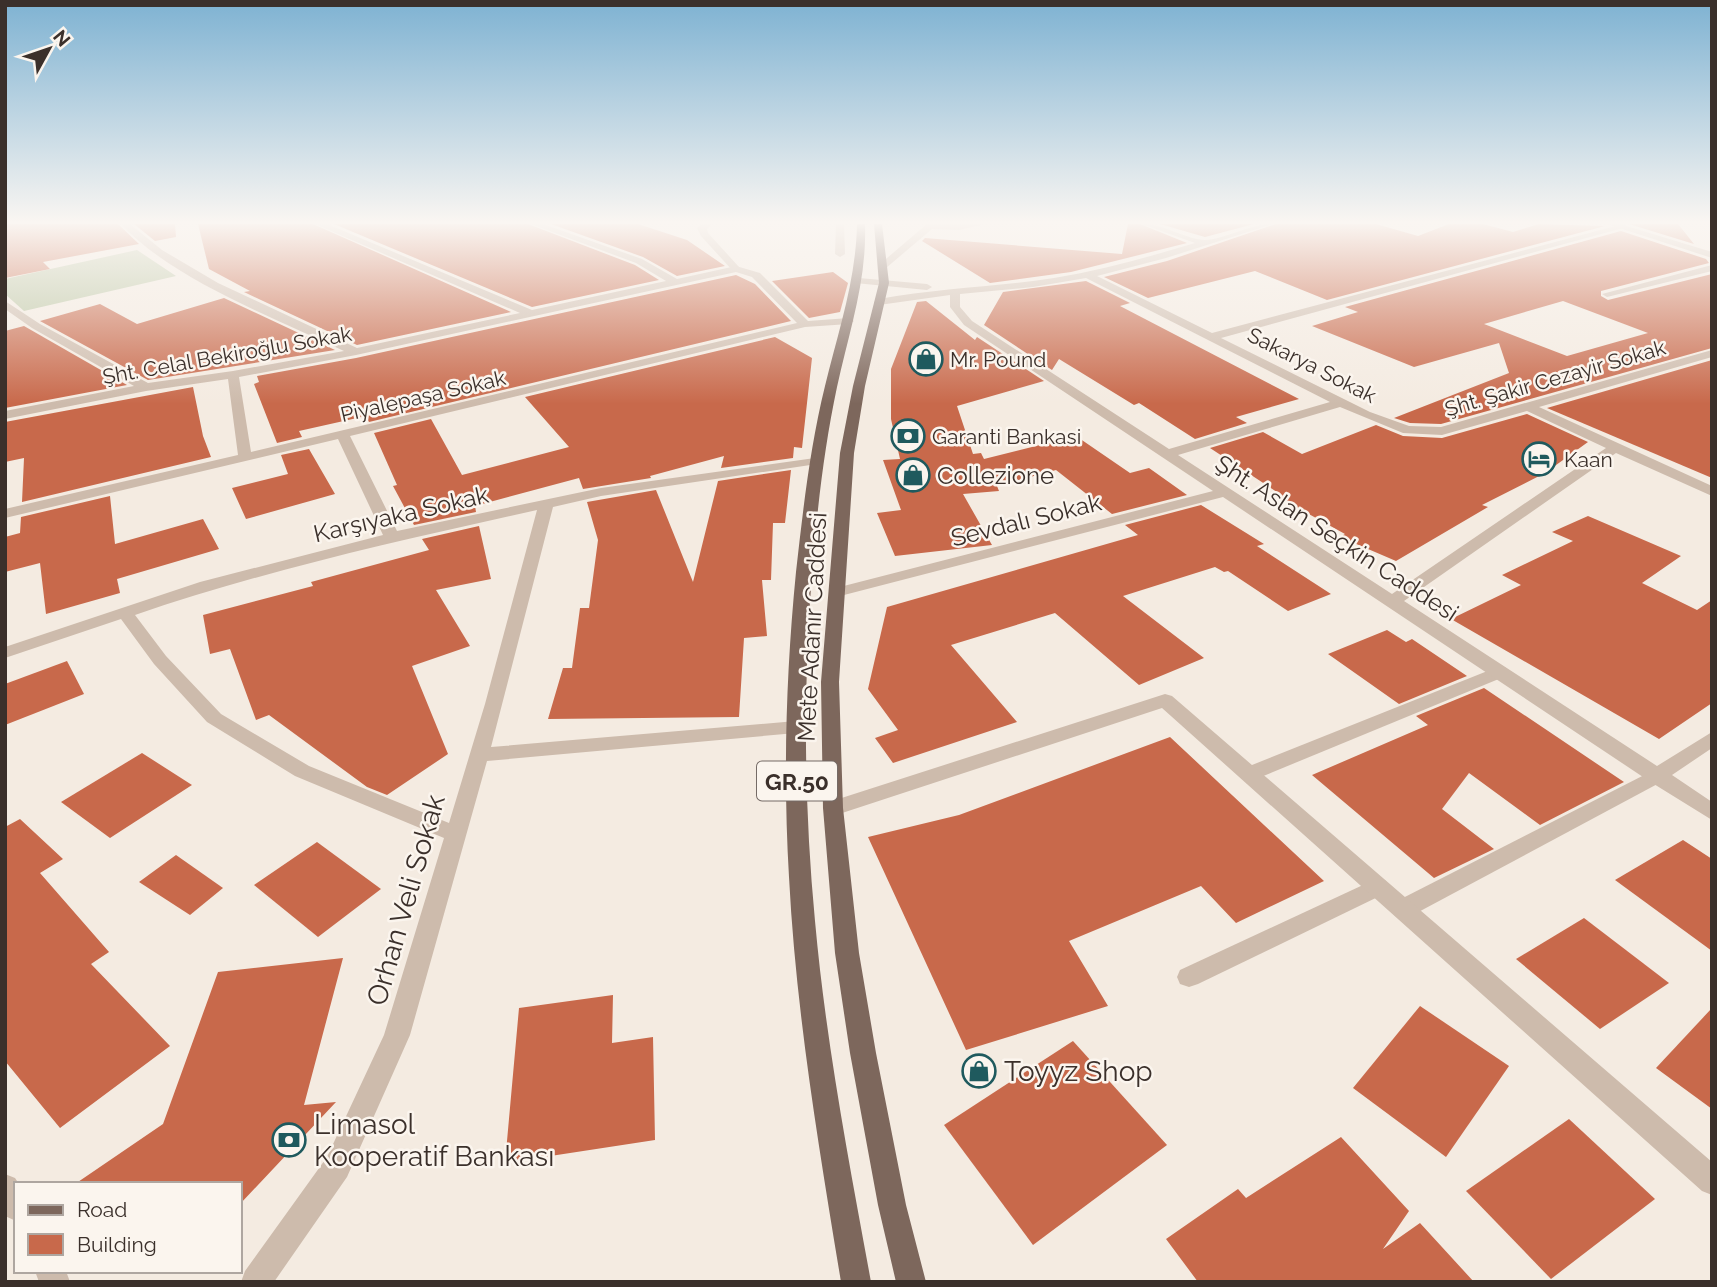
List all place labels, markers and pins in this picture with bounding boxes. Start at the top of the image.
shop icon: Mr. Pound [907,340,945,378]
place label: Mr. Pound [950,347,1046,372]
bank icon: Garanti Bankasi [889,417,927,455]
place label: Garanti Bankasi [932,424,1081,449]
hotel icon: Kaan [1520,440,1558,478]
place label: Kaan [1564,447,1613,472]
shop icon: Collezione [894,456,932,494]
place label: Collezione [937,461,1054,490]
shop icon: Toyyz Shop [960,1052,998,1090]
place label: Toyyz Shop [1004,1055,1153,1088]
place label: Limasol Kooperatif Bankası [314,1108,554,1173]
bank icon: Limasol Kooperatif Bankası [270,1121,308,1159]

